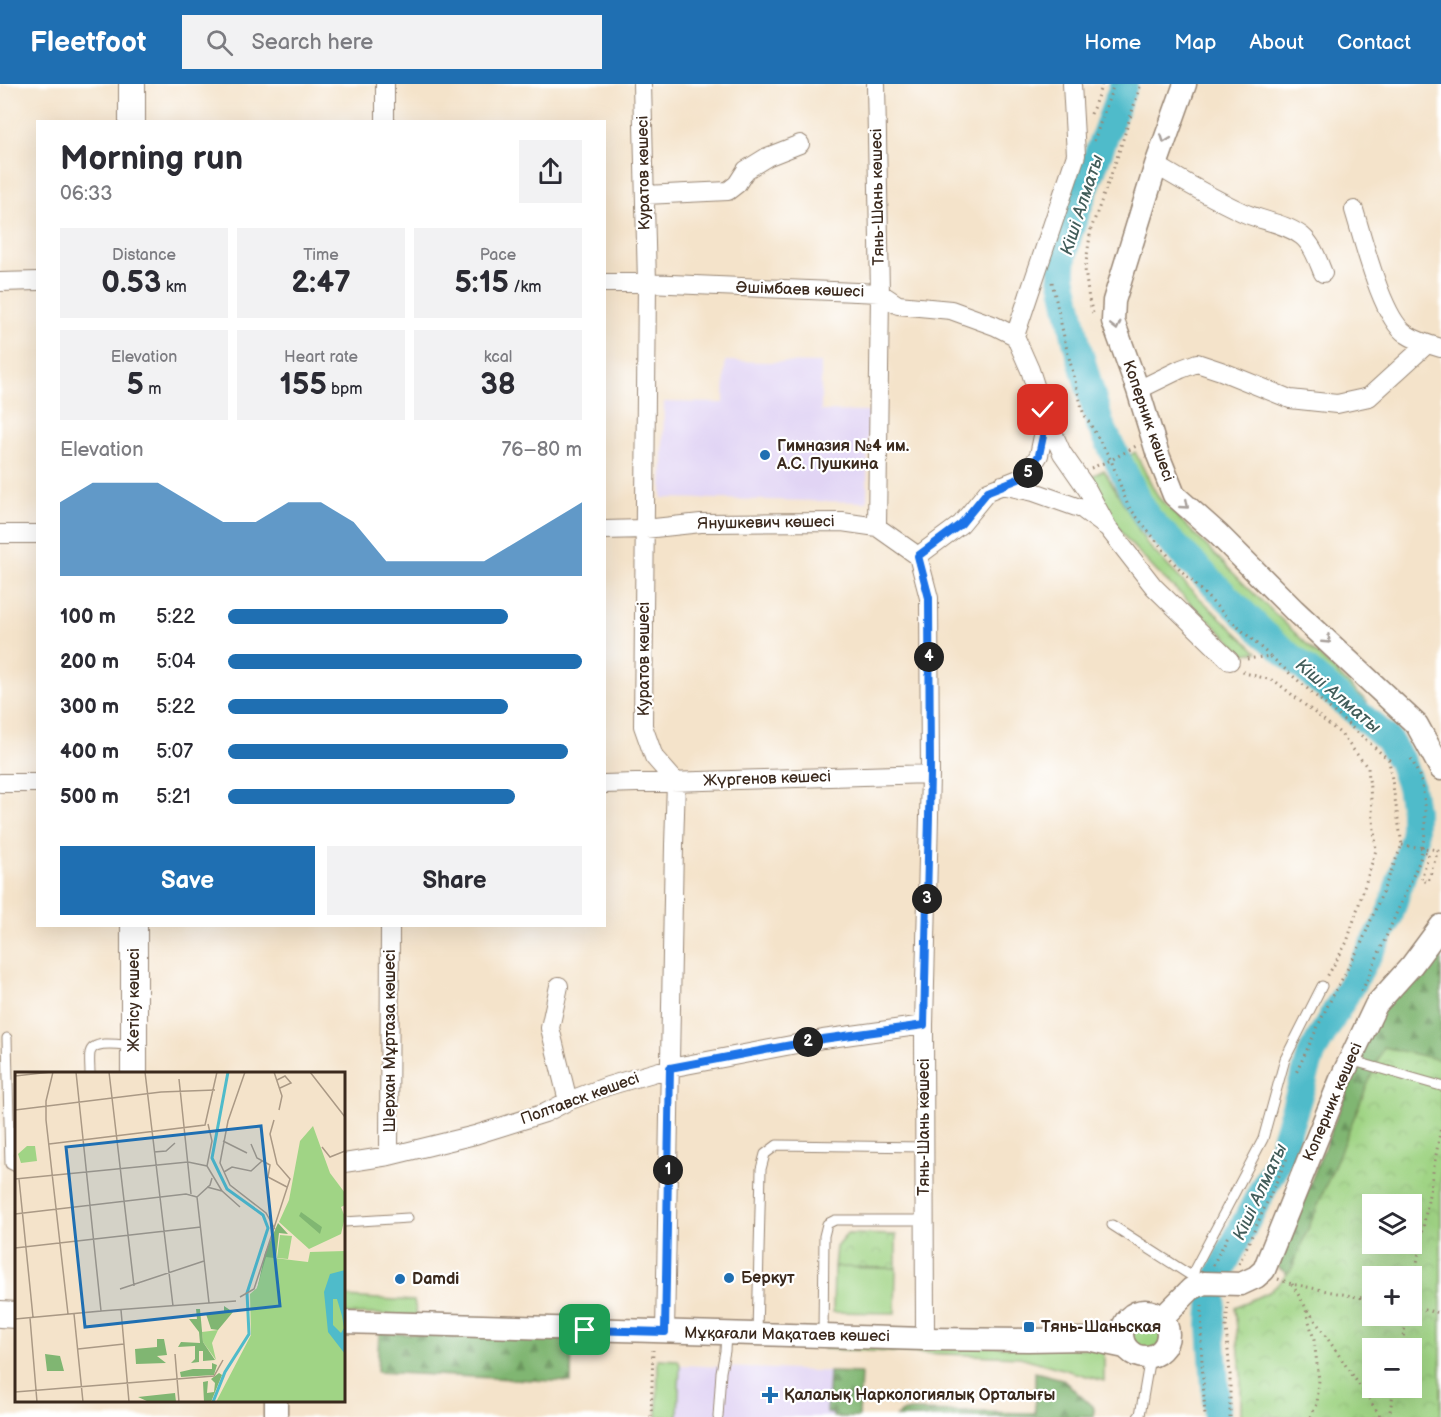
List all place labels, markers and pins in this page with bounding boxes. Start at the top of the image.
pin [1017,384,1068,435]
place label: Гимназия №4 им. А.С. Пушкина [776,437,910,474]
marker: Гимназия №4 им. А.С. Пушкина [758,448,772,462]
pin: 5 [1013,458,1043,488]
pin: 4 [914,642,944,672]
pin: 3 [912,884,942,914]
pin: 2 [793,1027,823,1057]
pin: 1 [653,1155,683,1185]
place label: Беркут [741,1269,795,1288]
place label: Damdi [412,1270,459,1289]
marker: Беркут [722,1271,736,1285]
marker: Damdi [393,1272,407,1286]
pin [559,1304,610,1355]
place label: Тянь-Шаньская [1041,1318,1161,1337]
marker: Тянь-Шаньская [1022,1320,1036,1334]
marker: Қалалық Наркологиялық Орталығы [761,1386,779,1404]
place label: Қалалық Наркологиялық Орталығы [784,1386,1055,1405]

